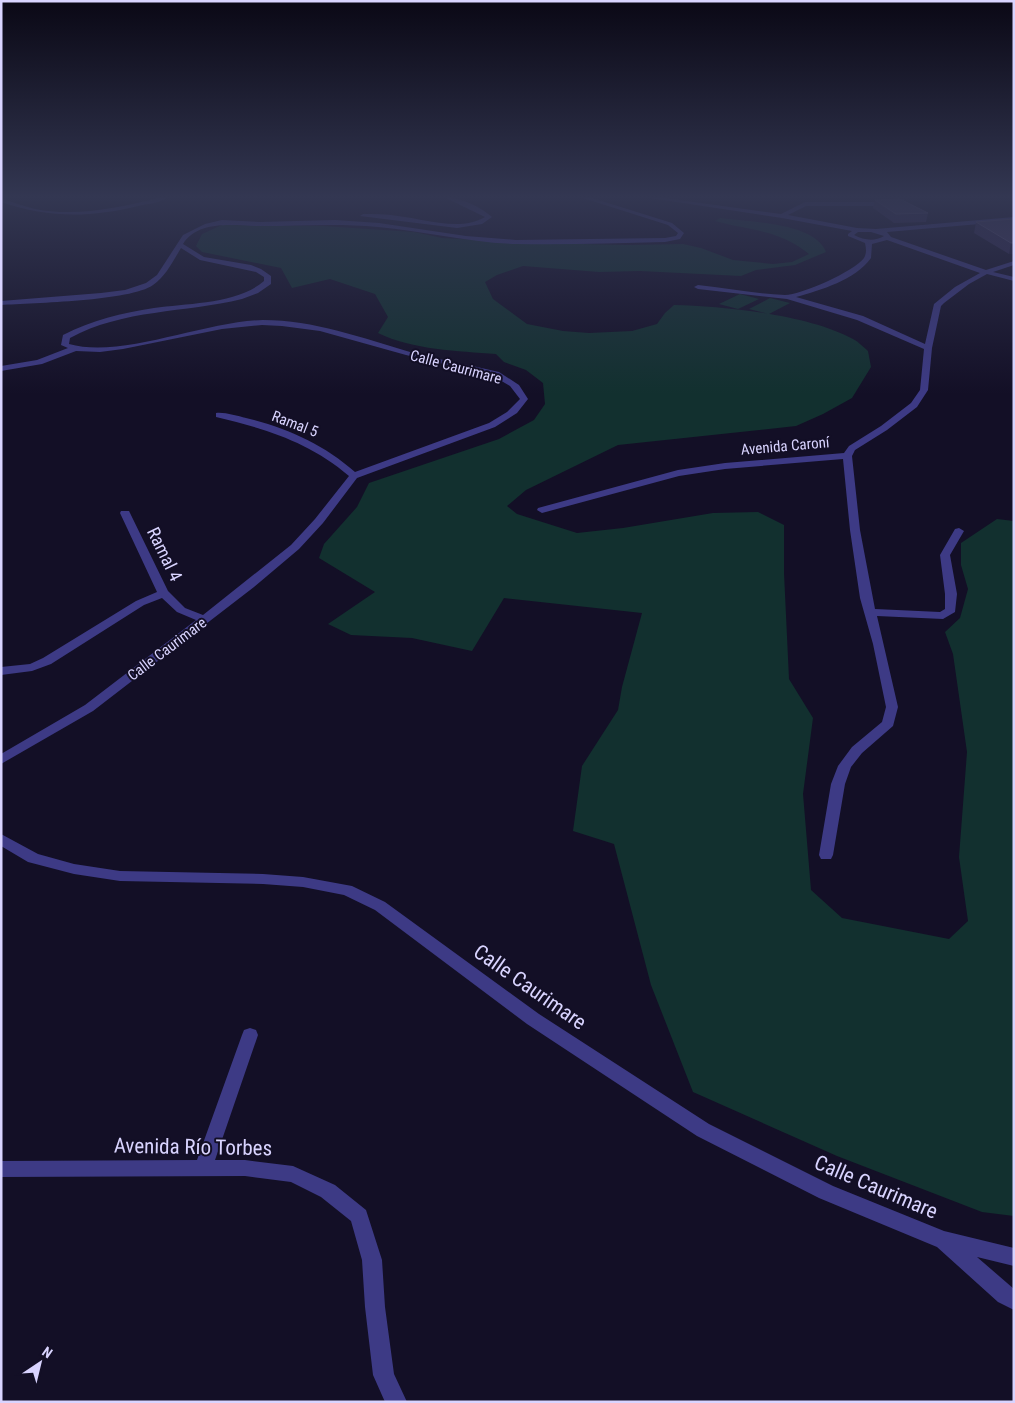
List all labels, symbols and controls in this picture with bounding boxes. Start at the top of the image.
street label: Calle Caurimare [408,346,504,388]
street label: Ramal 5 [269,407,321,441]
street label: Avenida Caroní [740,433,831,459]
street label: Ramal 4 [143,524,187,585]
street label: Calle Caurimare [124,614,210,684]
street label: Calle Caurimare [469,939,591,1035]
street label: Avenida Río Torbes [114,1134,272,1160]
street label: Calle Caurimare [811,1150,941,1224]
north arrow [15,1338,65,1388]
text: N [39,1343,56,1361]

